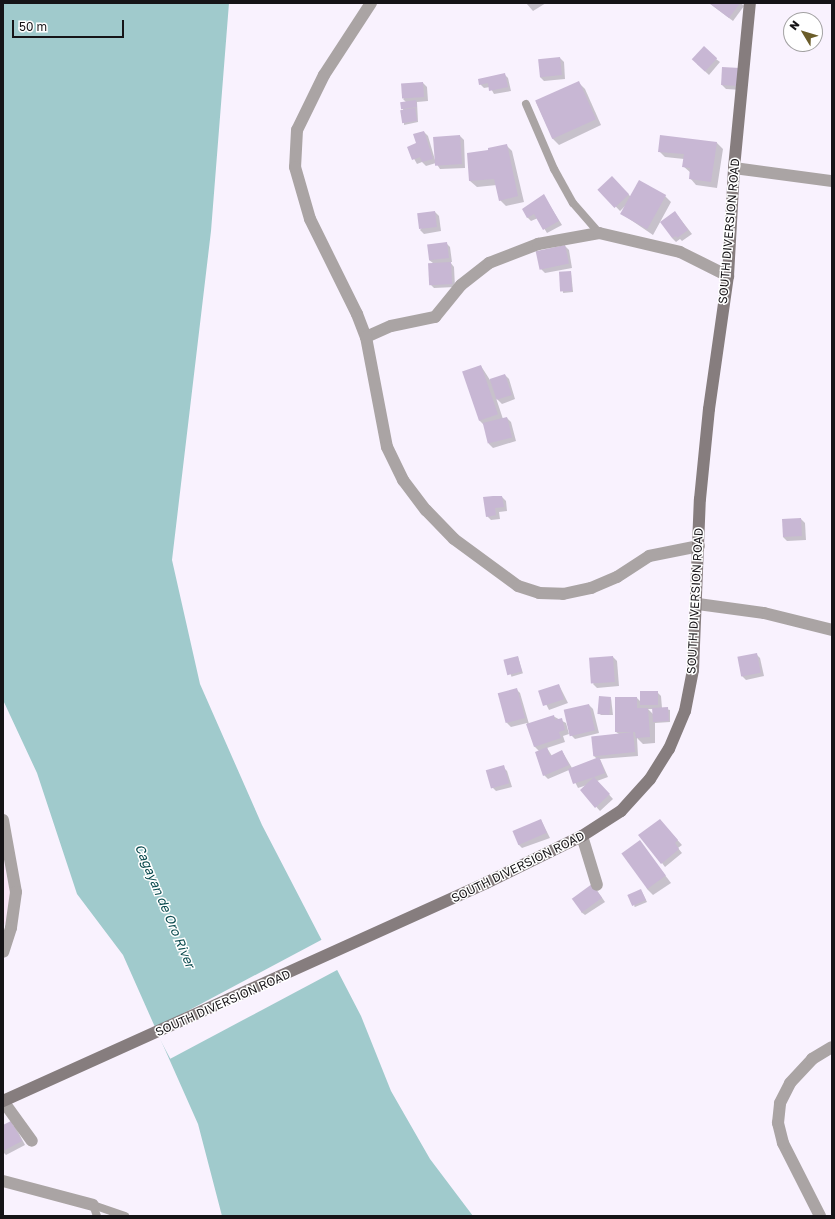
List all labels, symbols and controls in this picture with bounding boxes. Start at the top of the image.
scale bar [14,12,126,38]
north arrow [783,12,823,52]
text: N [786,18,802,32]
text: 50 m [19,19,47,34]
street label: SOUTH DIVERSION ROAD [715,158,743,304]
street label: SOUTH DIVERSION ROAD [684,528,706,674]
street label: SOUTH DIVERSION ROAD [449,828,587,906]
water label: Cagayan de Oro River [132,842,198,970]
street label: SOUTH DIVERSION ROAD [153,967,293,1039]

